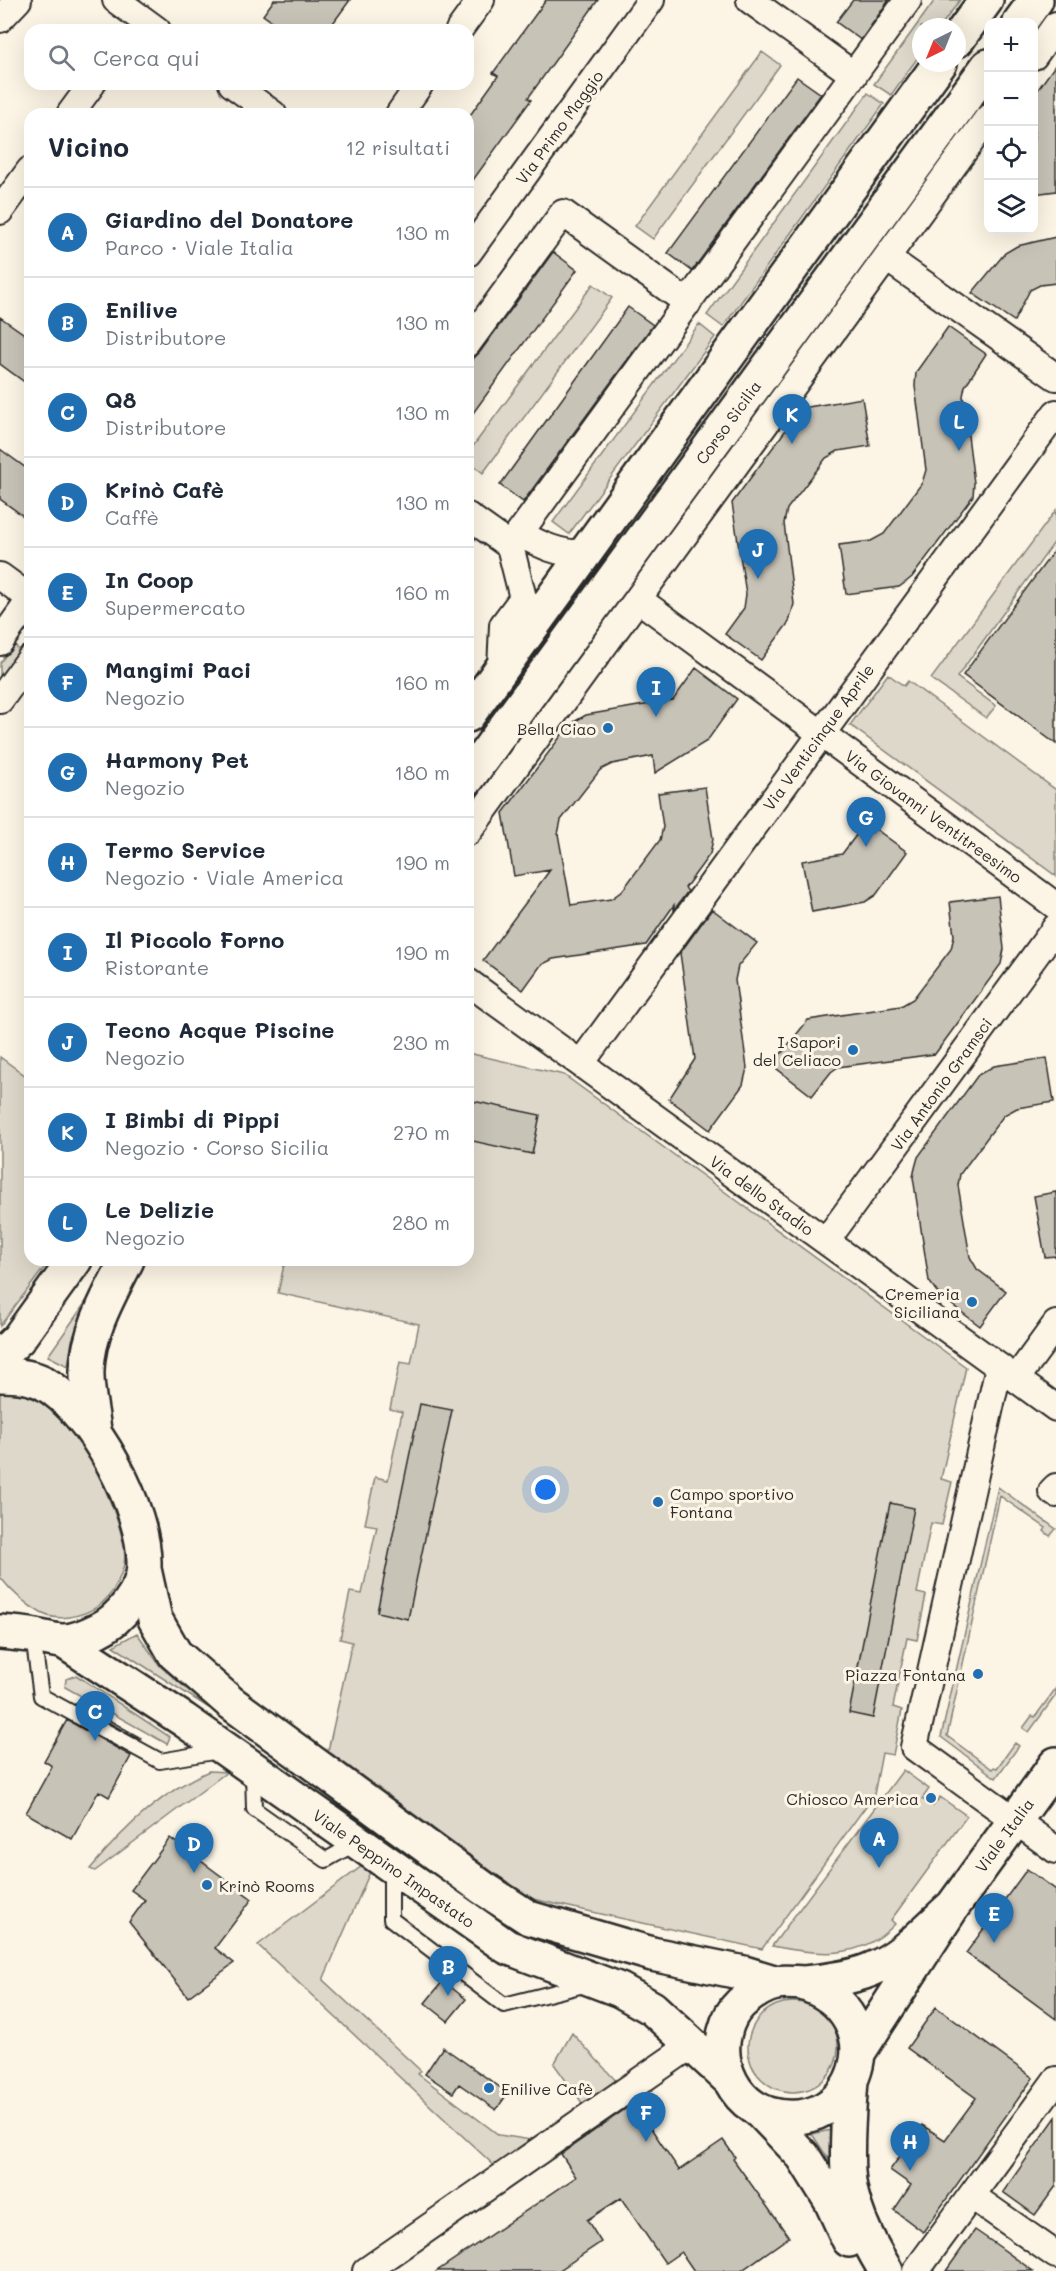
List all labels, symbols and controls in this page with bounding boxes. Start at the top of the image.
north arrow [912,18,966,72]
map controls [984,18,1038,234]
button: + [984,18,1038,72]
search box [24,24,474,90]
icon: search [45,41,78,74]
text: Cerca qui [93,43,200,72]
street label: Via Primo Maggio [511,66,607,188]
button: − [984,72,1038,126]
button: locate [984,126,1038,180]
text: Vicino [48,130,129,164]
text: 12 risultati [346,134,450,160]
button: layers [984,180,1038,234]
text: Giardino del Donatore [105,205,353,234]
text: A [61,219,74,245]
text: 130 m [395,219,450,245]
text: Parco · Viale Italia [105,234,294,260]
text: Enilive [105,295,178,324]
text: B [61,309,74,335]
text: 130 m [395,309,450,335]
text: Distributore [105,324,226,350]
street label: Corso Sicilia [691,376,765,468]
text: Q8 [105,385,136,414]
pin: K [772,394,812,444]
text: C [60,399,75,425]
text: 130 m [395,399,450,425]
pin: L [940,402,978,451]
text: Distributore [105,414,226,440]
text: Krinò Cafè [105,475,224,504]
text: D [60,489,75,515]
text: 130 m [395,489,450,515]
text: Caffè [105,504,159,530]
pin: J [738,530,777,579]
text: In Coop [105,565,194,594]
text: E [61,579,74,605]
text: 160 m [394,579,450,605]
text: Supermercato [105,594,245,620]
text: Mangimi Paci [105,655,251,684]
street label: Via Venticinque Aprile [758,660,878,814]
pin: I [636,668,676,717]
text: F [61,669,74,695]
text: 160 m [394,669,450,695]
text: Negozio [105,684,185,710]
place label: Bella Ciao [517,718,596,739]
marker: Bella Ciao [601,721,615,735]
text: Harmony Pet [105,745,249,774]
street label: Via Giovanni Ventitreesimo [842,745,1026,887]
text: G [60,759,75,785]
text: 180 m [394,759,450,785]
text: Negozio [105,774,185,800]
pin: G [846,798,886,847]
text: Termo Service [105,835,265,864]
text: H [59,849,76,875]
text: 190 m [395,849,450,875]
text: Negozio · Viale America [105,864,344,890]
text: Il Piccolo Forno [105,925,284,954]
text: I [62,939,73,965]
text: 190 m [395,939,450,965]
text: Ristorante [105,954,209,980]
street label: Via Antonio Gramsci [886,1013,996,1155]
text: Tecno Acque Piscine [105,1015,334,1044]
text: J [61,1029,74,1055]
text: 230 m [392,1029,450,1055]
place label: I Sapori del Celiaco [753,1031,841,1070]
marker: I Sapori del Celiaco [846,1043,860,1057]
text: Negozio [105,1044,185,1070]
text: I Bimbi di Pippi [105,1105,280,1134]
text: K [61,1119,74,1145]
text: 270 m [393,1119,450,1145]
text: Negozio · Corso Sicilia [105,1134,329,1160]
street label: Via dello Stadio [706,1150,818,1240]
text: Le Delizie [105,1195,214,1224]
text: L [62,1209,73,1235]
text: 280 m [392,1209,450,1235]
text: Negozio [105,1224,185,1250]
place label: Cremeria Siciliana [885,1283,960,1322]
marker: Cremeria Siciliana [965,1295,979,1309]
your location [531,1475,560,1504]
place label: Campo sportivo Fontana [670,1483,794,1522]
marker: Campo sportivo Fontana [651,1495,665,1509]
place label: Piazza Fontana [845,1664,966,1685]
marker: Piazza Fontana [971,1667,985,1681]
pin: C [76,1692,115,1741]
place label: Chiosco America [786,1788,919,1809]
marker: Chiosco America [924,1791,938,1805]
street label: Viale Italia [970,1794,1038,1876]
street label: Viale Peppino Impastato [309,1804,479,1932]
pin: A [860,1818,898,1868]
pin: D [174,1824,214,1873]
place label: Krinò Rooms [219,1875,315,1896]
marker: Krinò Rooms [200,1878,214,1892]
pin: E [974,1894,1014,1943]
pin: B [428,1946,468,1996]
place label: Enilive Cafè [501,2078,593,2099]
marker: Enilive Cafè [482,2081,496,2095]
pin: F [626,2092,666,2142]
pin: H [890,2122,930,2171]

